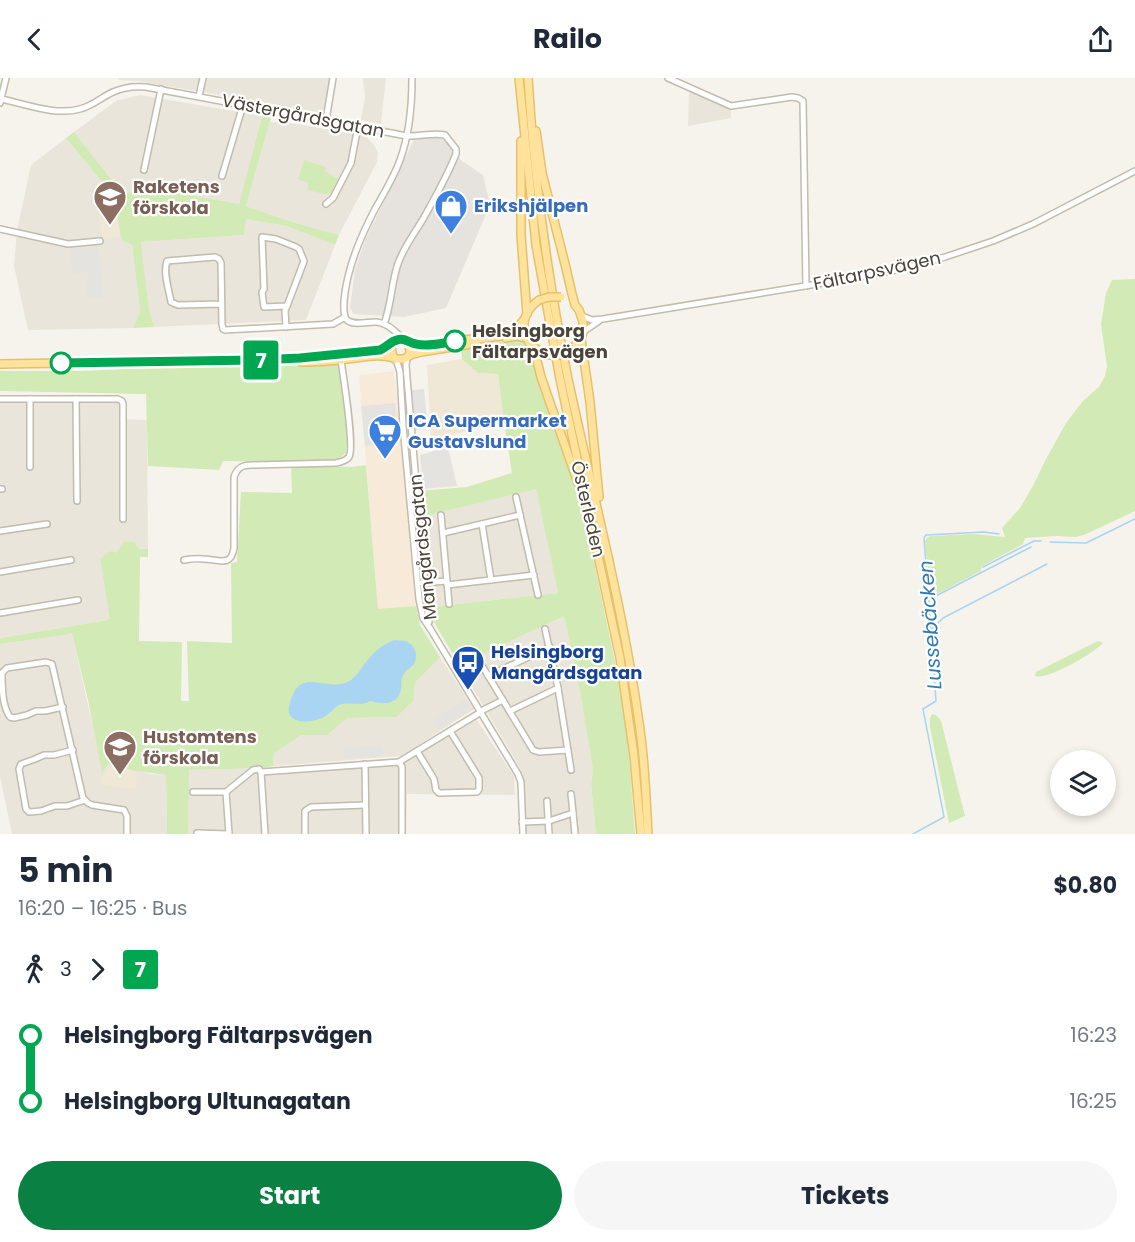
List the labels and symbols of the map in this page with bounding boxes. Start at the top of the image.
street label: Västergårdsgatan [220,87,387,144]
place label: Raketens förskola [133,174,220,220]
school or university icon: Raketens förskola [92,179,128,226]
shop icon: Erikshjälpen [433,188,469,235]
place label: Erikshjälpen [474,193,588,218]
street label: Fältarpsvägen [811,245,943,296]
place label: Helsingborg Fältarpsvägen [472,318,608,364]
marker: Helsingborg Fältarpsvägen [444,330,466,352]
line badge: 7 [242,340,280,380]
unlabelled marker [50,352,72,374]
place label: ICA Supermarket Gustavslund [408,408,567,454]
supermarket icon: ICA Supermarket Gustavslund [367,413,403,460]
street label: Österleden [565,458,612,560]
street label: Mangårdsgatan [402,473,443,621]
water label: Lussebäcken [912,559,948,691]
place label: Helsingborg Mangårdsgatan [491,639,642,685]
bus stop icon: Helsingborg Mangårdsgatan [450,644,486,691]
place label: Hustomtens förskola [143,724,257,770]
school or university icon: Hustomtens förskola [102,729,138,776]

